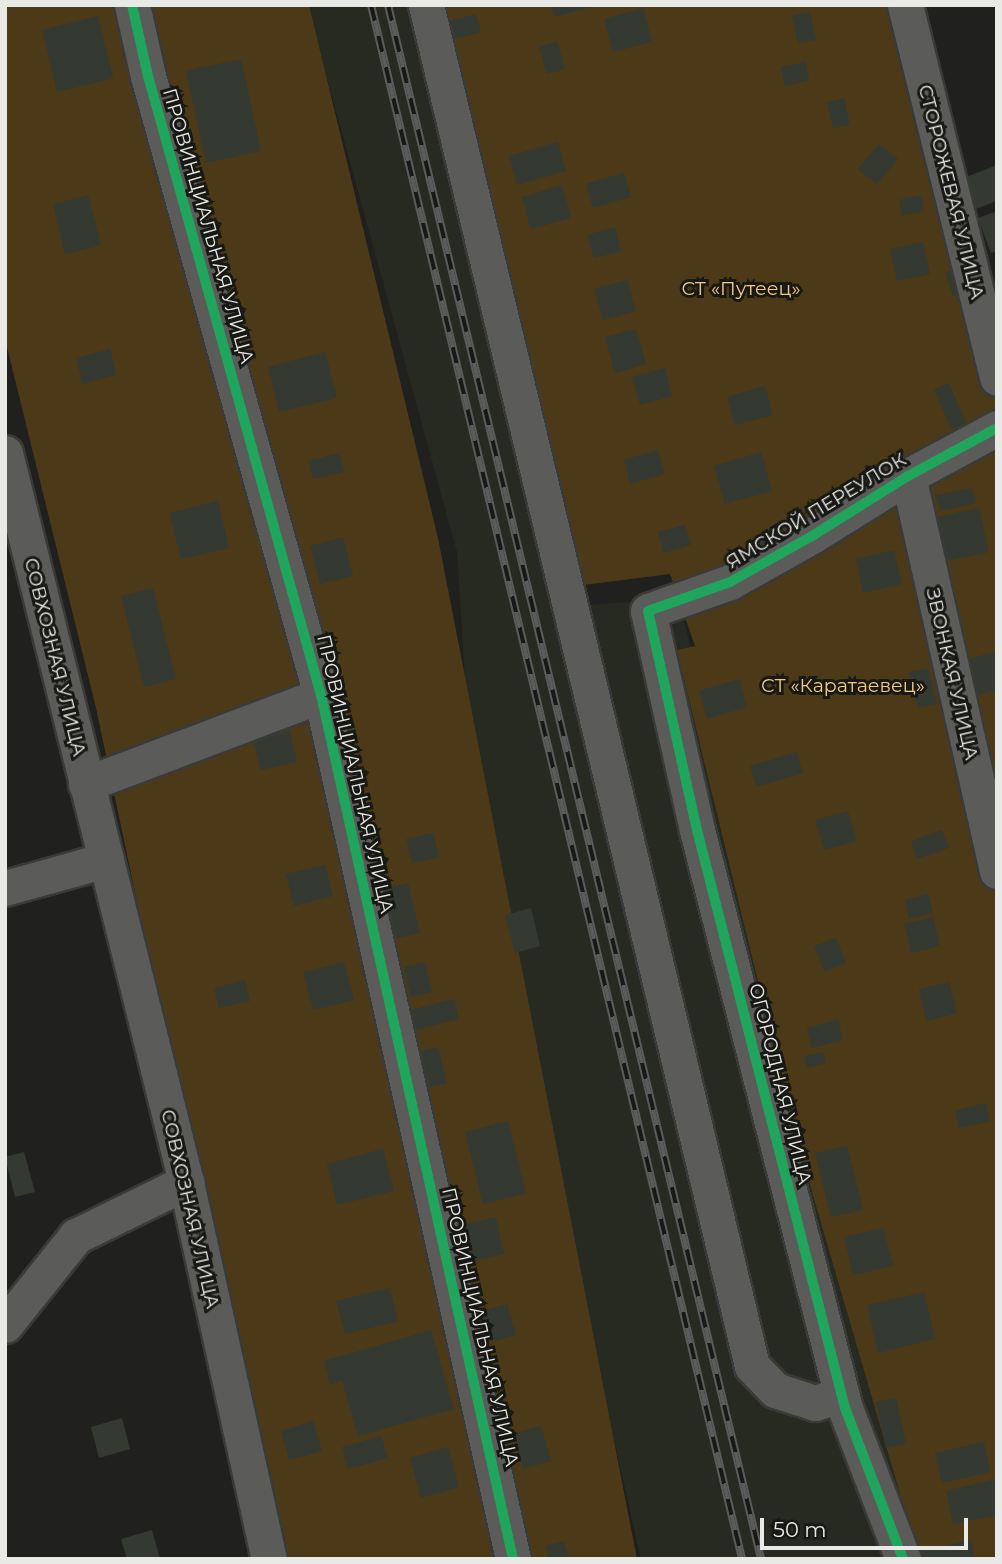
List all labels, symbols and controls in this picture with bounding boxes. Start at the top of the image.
street label: СТОРОЖЕВАЯ УЛИЦА [913,82,989,302]
street label: ПРОВИНЦИАЛЬНАЯ УЛИЦА [158,86,258,366]
park label: СТ «Путеец» [682,278,800,300]
street label: ЯМСКОЙ ПЕРЕУЛОК [722,448,910,574]
street label: СОВХОЗНАЯ УЛИЦА [19,555,91,759]
street label: ЗВОНКАЯ УЛИЦА [921,586,983,762]
street label: ПРОВИНЦИАЛЬНАЯ УЛИЦА [312,632,398,916]
park label: СТ «Каратаевец» [761,675,925,697]
street label: ОГОРОДНАЯ УЛИЦА [744,981,816,1187]
street label: СОВХОЗНАЯ УЛИЦА [156,1107,224,1311]
street label: ПРОВИНЦИАЛЬНАЯ УЛИЦА [437,1185,523,1469]
scale bar [764,1504,972,1548]
text: 50 m [773,1517,827,1542]

